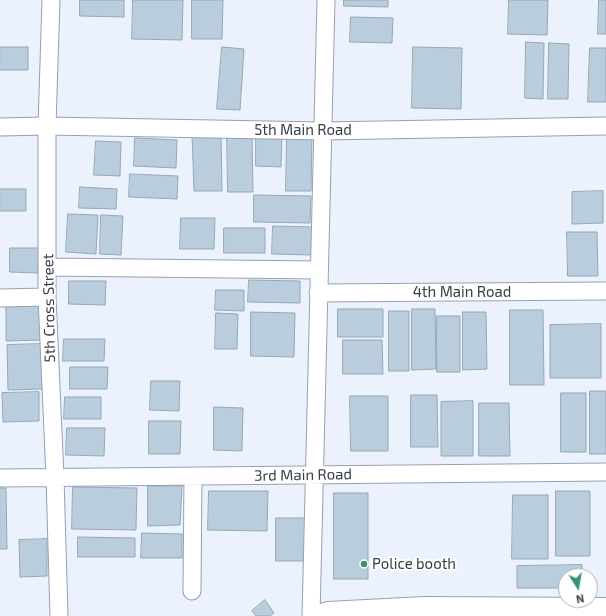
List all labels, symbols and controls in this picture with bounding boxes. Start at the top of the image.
street label: 5th Main Road [254,121,352,139]
street label: 5th Cross Street [39,253,59,363]
street label: 4th Main Road [413,283,511,301]
street label: 3rd Main Road [254,465,352,485]
place label: Police booth [372,555,456,573]
marker: Police booth [359,559,369,569]
north arrow [558,568,598,608]
text: N [575,592,585,606]

